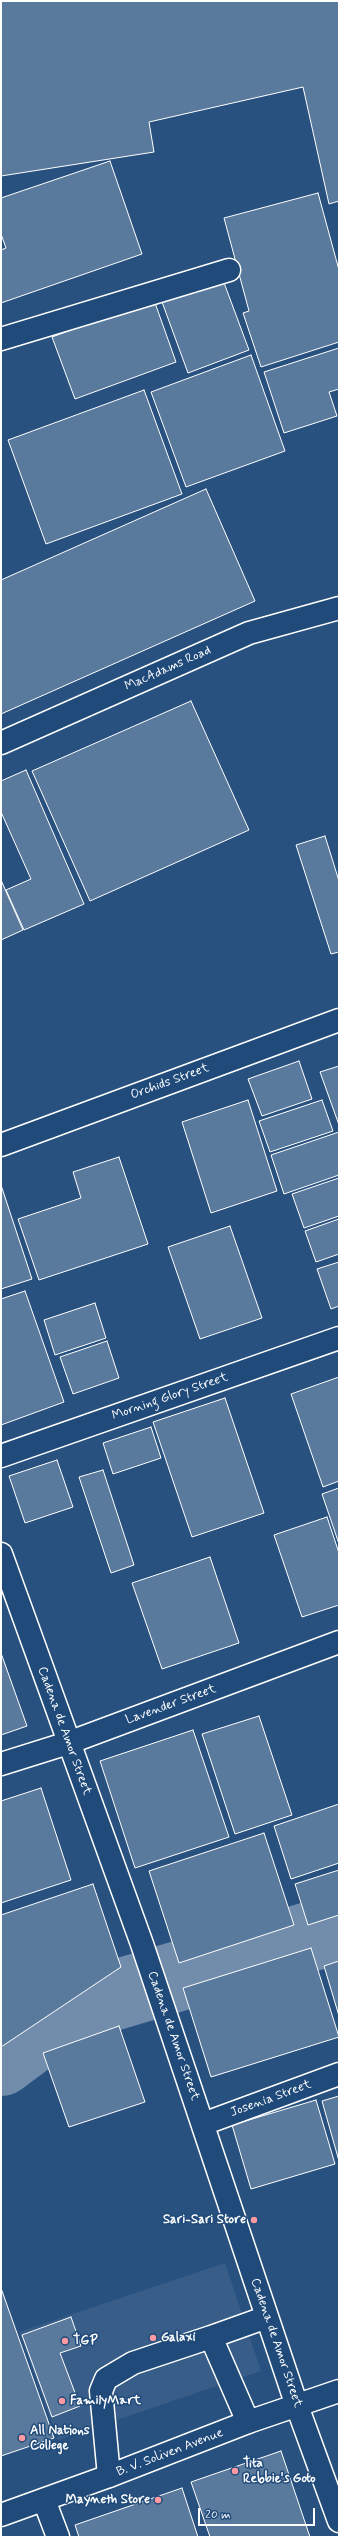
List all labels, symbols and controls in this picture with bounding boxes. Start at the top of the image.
street label: MacAdams Road [123,643,213,695]
street label: Orchids Street [129,1061,211,1103]
street label: Morning Glory Street [110,1370,230,1424]
street label: Cadena de Amor Street [33,1665,95,1797]
street label: Lavender Street [124,1681,218,1729]
street label: Cadena de Amor Street [144,1969,202,2103]
street label: Josenia Street [228,2077,314,2121]
place label: Sari-Sari Store [163,2212,246,2228]
marker: Sari-Sari Store [249,2215,259,2225]
street label: Cadena de Amor Street [247,2276,305,2410]
place label: Galaxi [161,2330,195,2346]
place label: TGP [73,2333,98,2349]
marker: Galaxi [148,2333,158,2343]
marker: TGP [60,2336,70,2346]
place label: FamilyMart [70,2393,141,2409]
marker: FamilyMart [57,2396,67,2406]
place label: All Nations College [30,2423,90,2454]
street label: B. V. Soliven Avenue [114,2425,226,2481]
marker: All Nations College [17,2433,27,2443]
place label: Tita Rebbie's Goto [243,2456,316,2487]
marker: Tita Rebbie's Goto [230,2466,240,2476]
place label: Mayneth Store [66,2492,150,2508]
marker: Mayneth Store [153,2495,163,2505]
scale bar [200,2500,317,2526]
text: 20 m [205,2507,231,2523]

